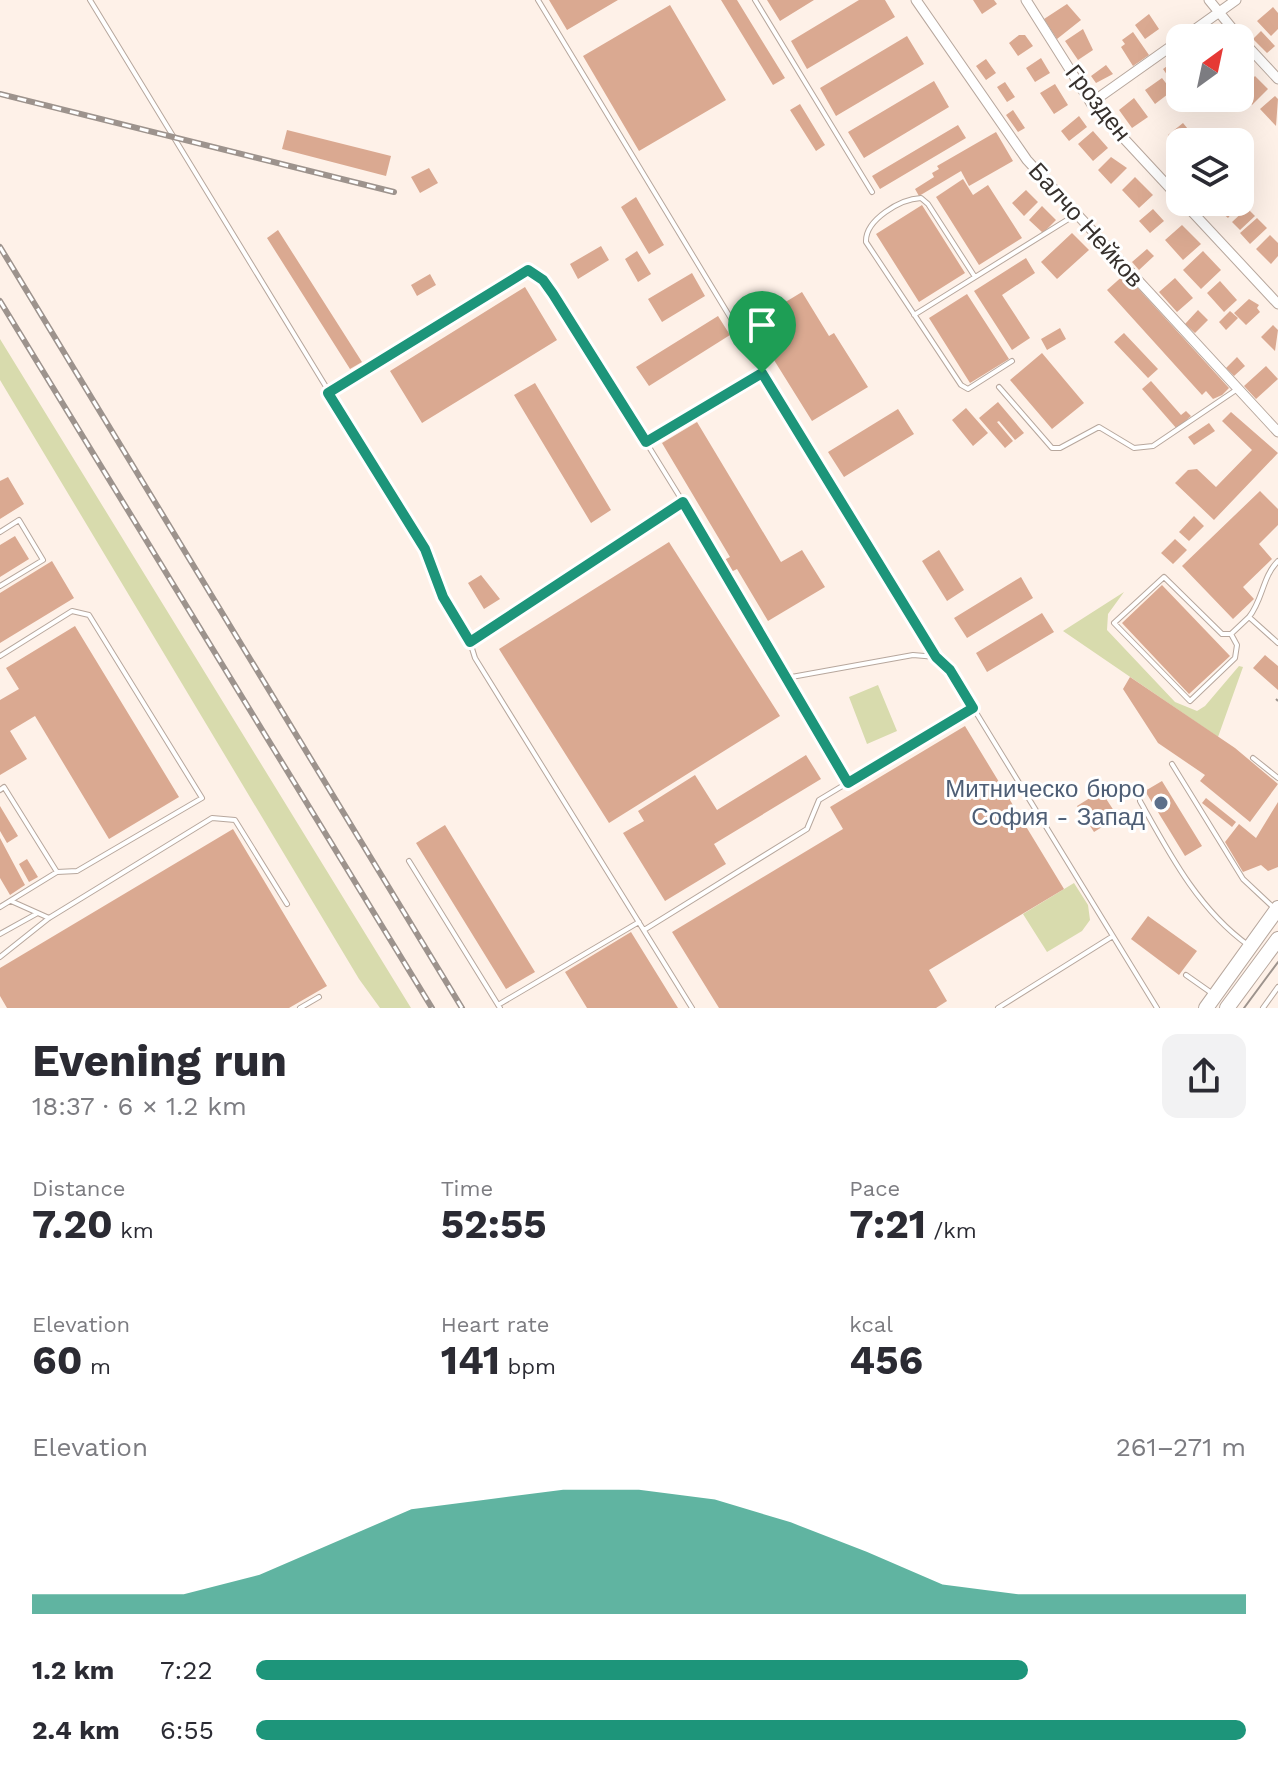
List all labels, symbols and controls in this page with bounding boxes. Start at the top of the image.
north arrow [1166,24,1254,112]
map controls [1166,24,1254,216]
street label: Грозден [1060,59,1136,147]
button: layers [1166,128,1254,216]
street label: Балчо Нейков [1023,157,1149,293]
pin [728,291,796,373]
icon: arrive [740,303,784,347]
place label: Митническо бюро София - Запад [945,775,1145,831]
marker: Митническо бюро София - Запад [1152,794,1170,812]
button: share [1162,1034,1246,1118]
text: Evening run [32,1035,287,1087]
text: 18:37 · 6 × 1.2 km [32,1091,247,1121]
text: Distance [32,1176,126,1201]
text: Time [441,1176,493,1201]
text: Pace [849,1176,900,1201]
text: 7.20 [32,1201,113,1248]
text: 52:55 [441,1201,547,1248]
text: 7:21 [849,1201,926,1248]
text: km [113,1218,154,1243]
text: /km [926,1218,977,1243]
text: Elevation [32,1312,130,1337]
text: Heart rate [441,1312,549,1337]
text: kcal [849,1312,893,1337]
text: 60 [32,1337,82,1384]
text: 141 [441,1337,500,1384]
text: 456 [849,1337,923,1384]
text: m [82,1354,111,1379]
text: bpm [500,1354,556,1379]
text: Elevation [32,1432,148,1462]
text: 261–271 m [1116,1432,1246,1462]
text: 1.2 km [32,1655,114,1685]
text: 7:22 [160,1655,213,1685]
text: 2.4 km [32,1715,120,1745]
text: 6:55 [160,1715,214,1745]

